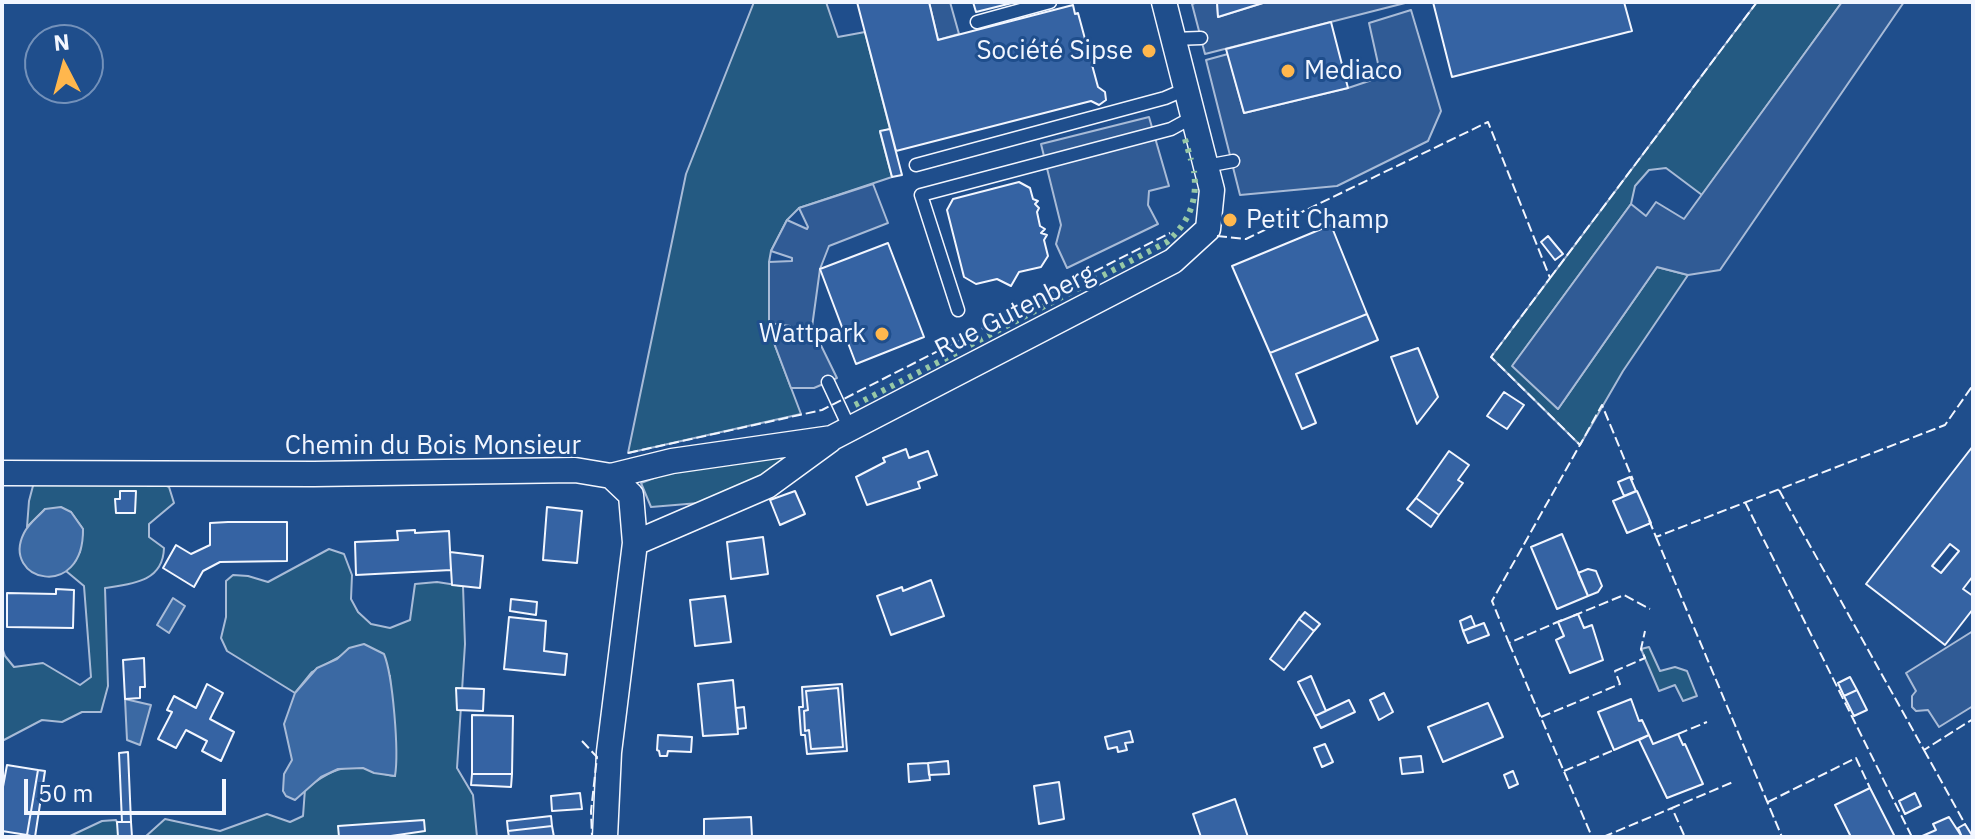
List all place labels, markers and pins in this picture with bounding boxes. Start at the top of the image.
place label: Société Sipse [976,35,1133,67]
marker: Société Sipse [1140,42,1158,60]
place label: Mediaco [1304,55,1402,87]
marker: Mediaco [1279,62,1297,80]
place label: Petit Champ [1246,204,1389,236]
marker: Petit Champ [1221,211,1239,229]
place label: Wattpark [759,318,866,350]
marker: Wattpark [873,325,891,343]

